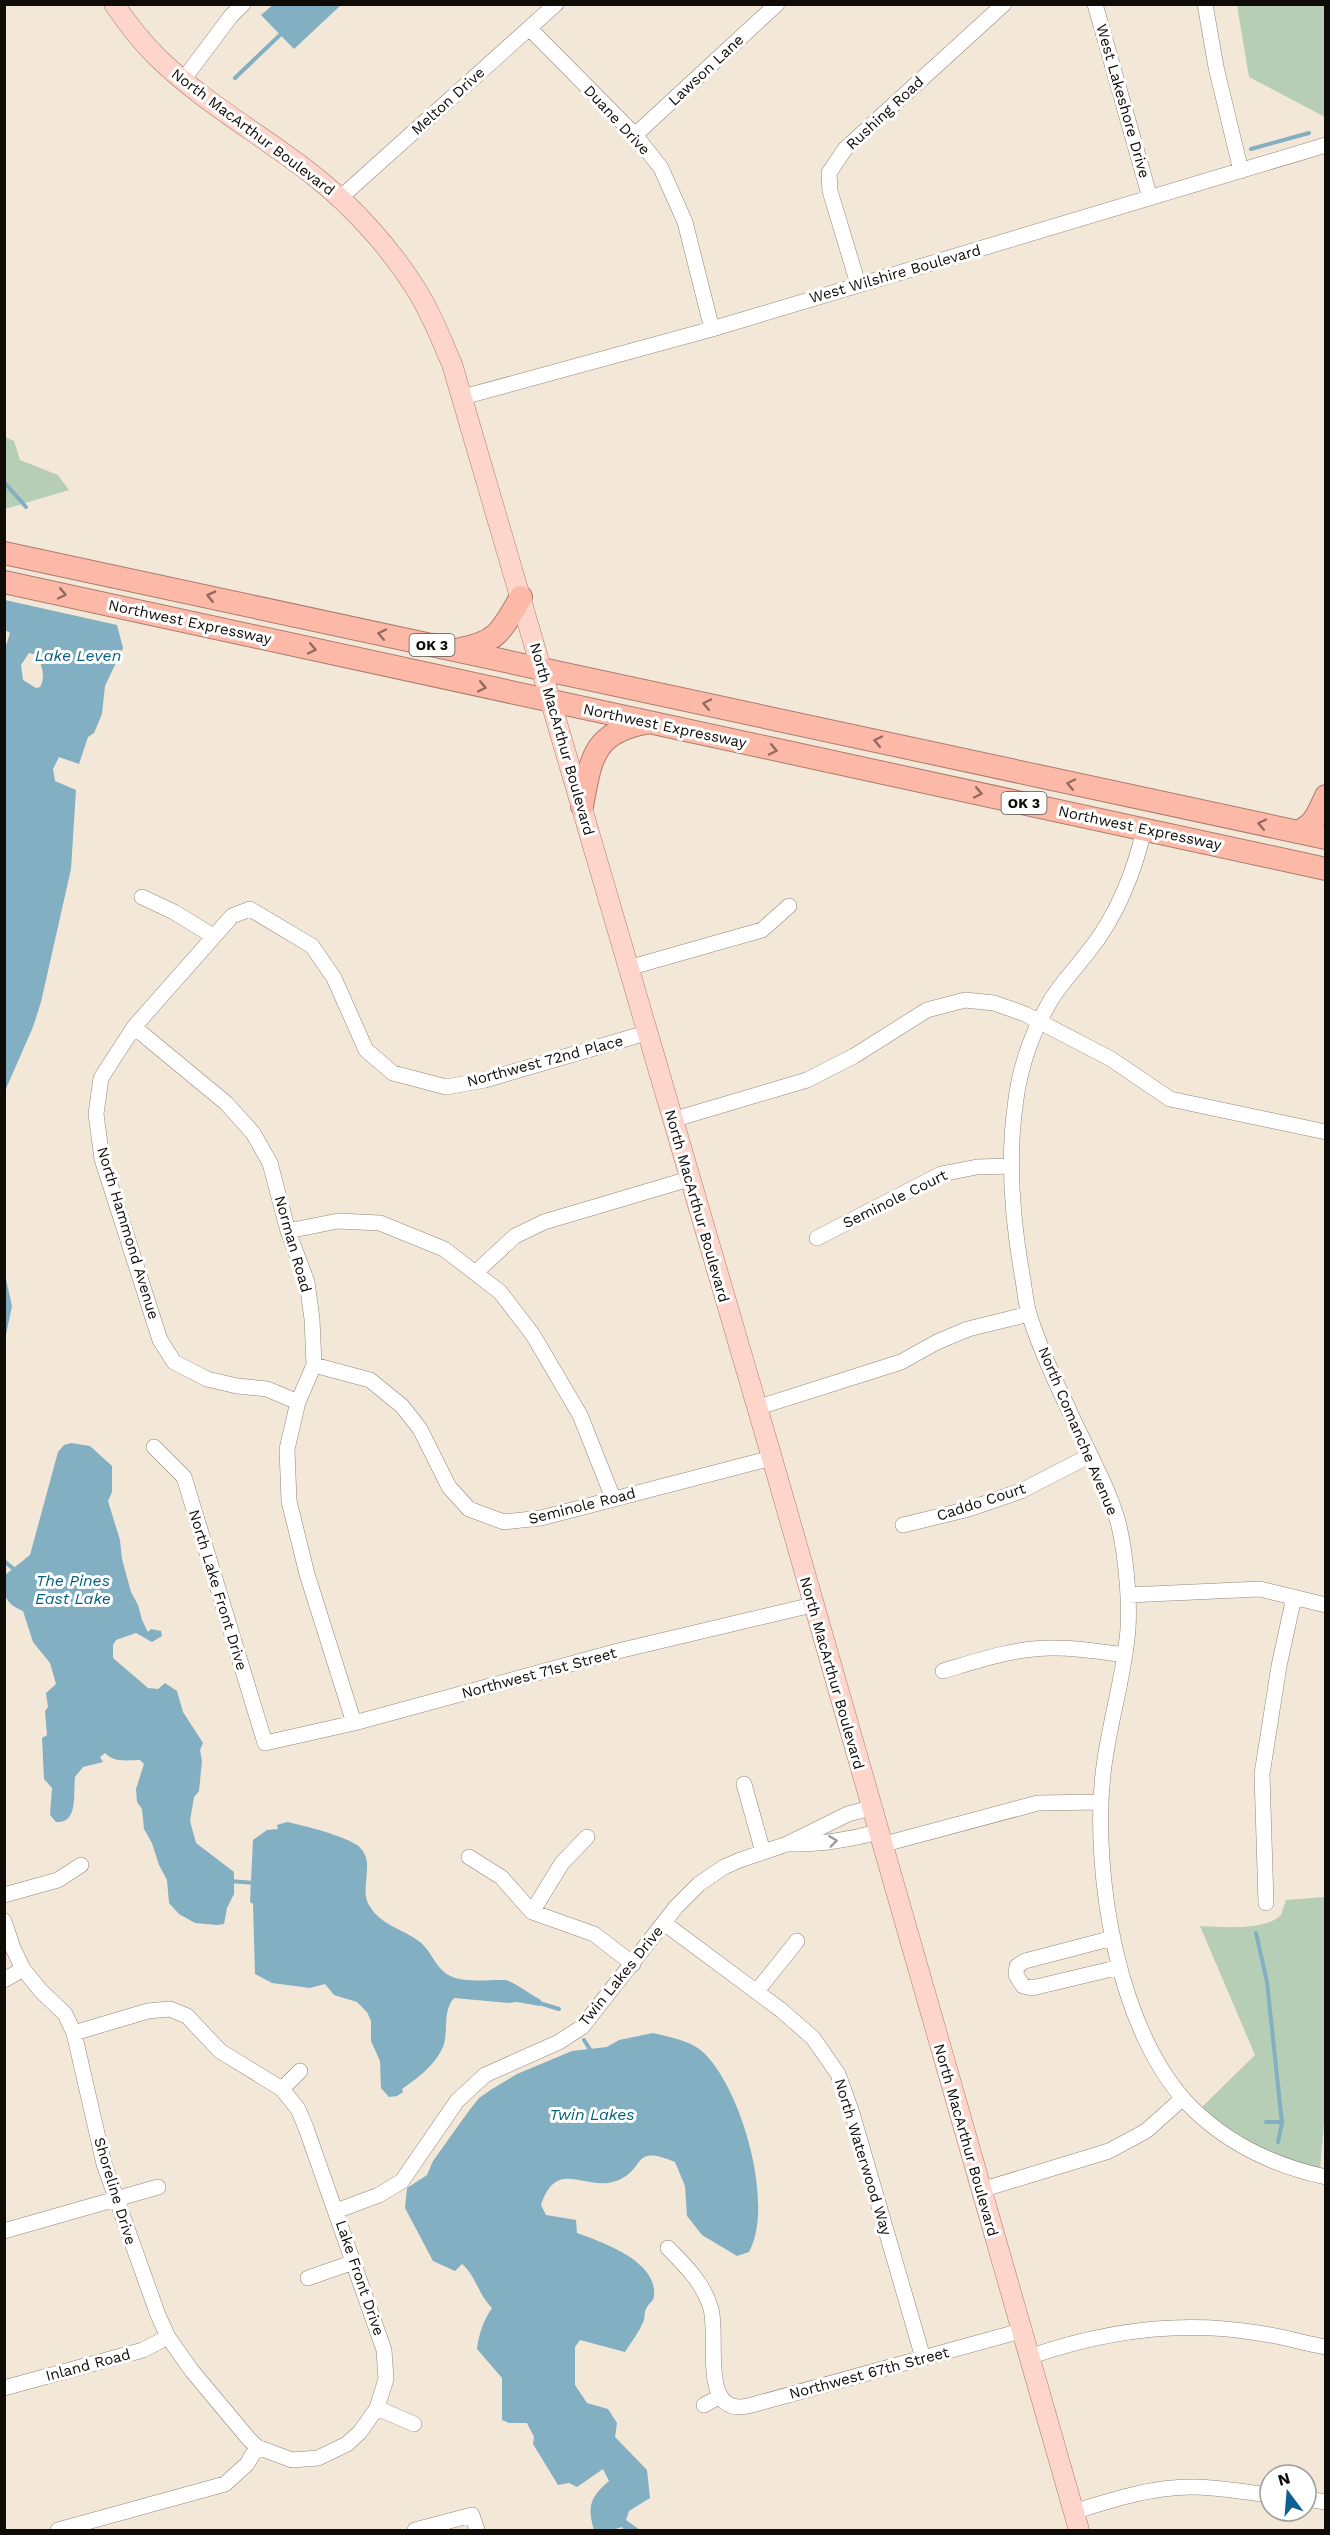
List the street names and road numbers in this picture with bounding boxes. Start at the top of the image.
street label: West Lakeshore Drive [1092,22,1154,180]
street label: Lawson Lane [665,31,747,109]
street label: Melton Drive [408,63,488,139]
street label: North MacArthur Boulevard [168,65,338,199]
street label: Rushing Road [843,73,927,153]
street label: Duane Drive [580,81,654,159]
street label: West Wilshire Boulevard [807,241,983,307]
street label: Northwest Expressway [107,596,273,648]
road number: OK 3 [410,634,454,656]
street label: North MacArthur Boulevard [526,641,598,837]
street label: Northwest Expressway [582,700,748,752]
road number: OK 3 [1002,792,1046,814]
street label: Northwest Expressway [1057,802,1223,854]
street label: Northwest 72nd Place [465,1031,625,1091]
street label: North MacArthur Boulevard [661,1108,733,1304]
street label: North Hammond Avenue [93,1145,163,1321]
street label: Seminole Court [840,1166,951,1232]
street label: Norman Road [271,1194,315,1294]
street label: North Comanche Avenue [1034,1344,1122,1518]
street label: Caddo Court [934,1479,1028,1525]
street label: Seminole Road [527,1484,637,1528]
street label: North Lake Front Drive [185,1508,251,1672]
street label: North MacArthur Boulevard [796,1575,868,1771]
street label: Northwest 71st Street [460,1643,619,1702]
street label: Twin Lakes Drive [575,1922,667,2030]
street label: North MacArthur Boulevard [930,2042,1002,2238]
street label: North Waterwood Way [831,2076,896,2238]
street label: Shoreline Drive [90,2135,140,2247]
street label: Lake Front Drive [332,2218,388,2338]
street label: Northwest 67th Street [787,2343,951,2403]
street label: Inland Road [44,2345,132,2385]

